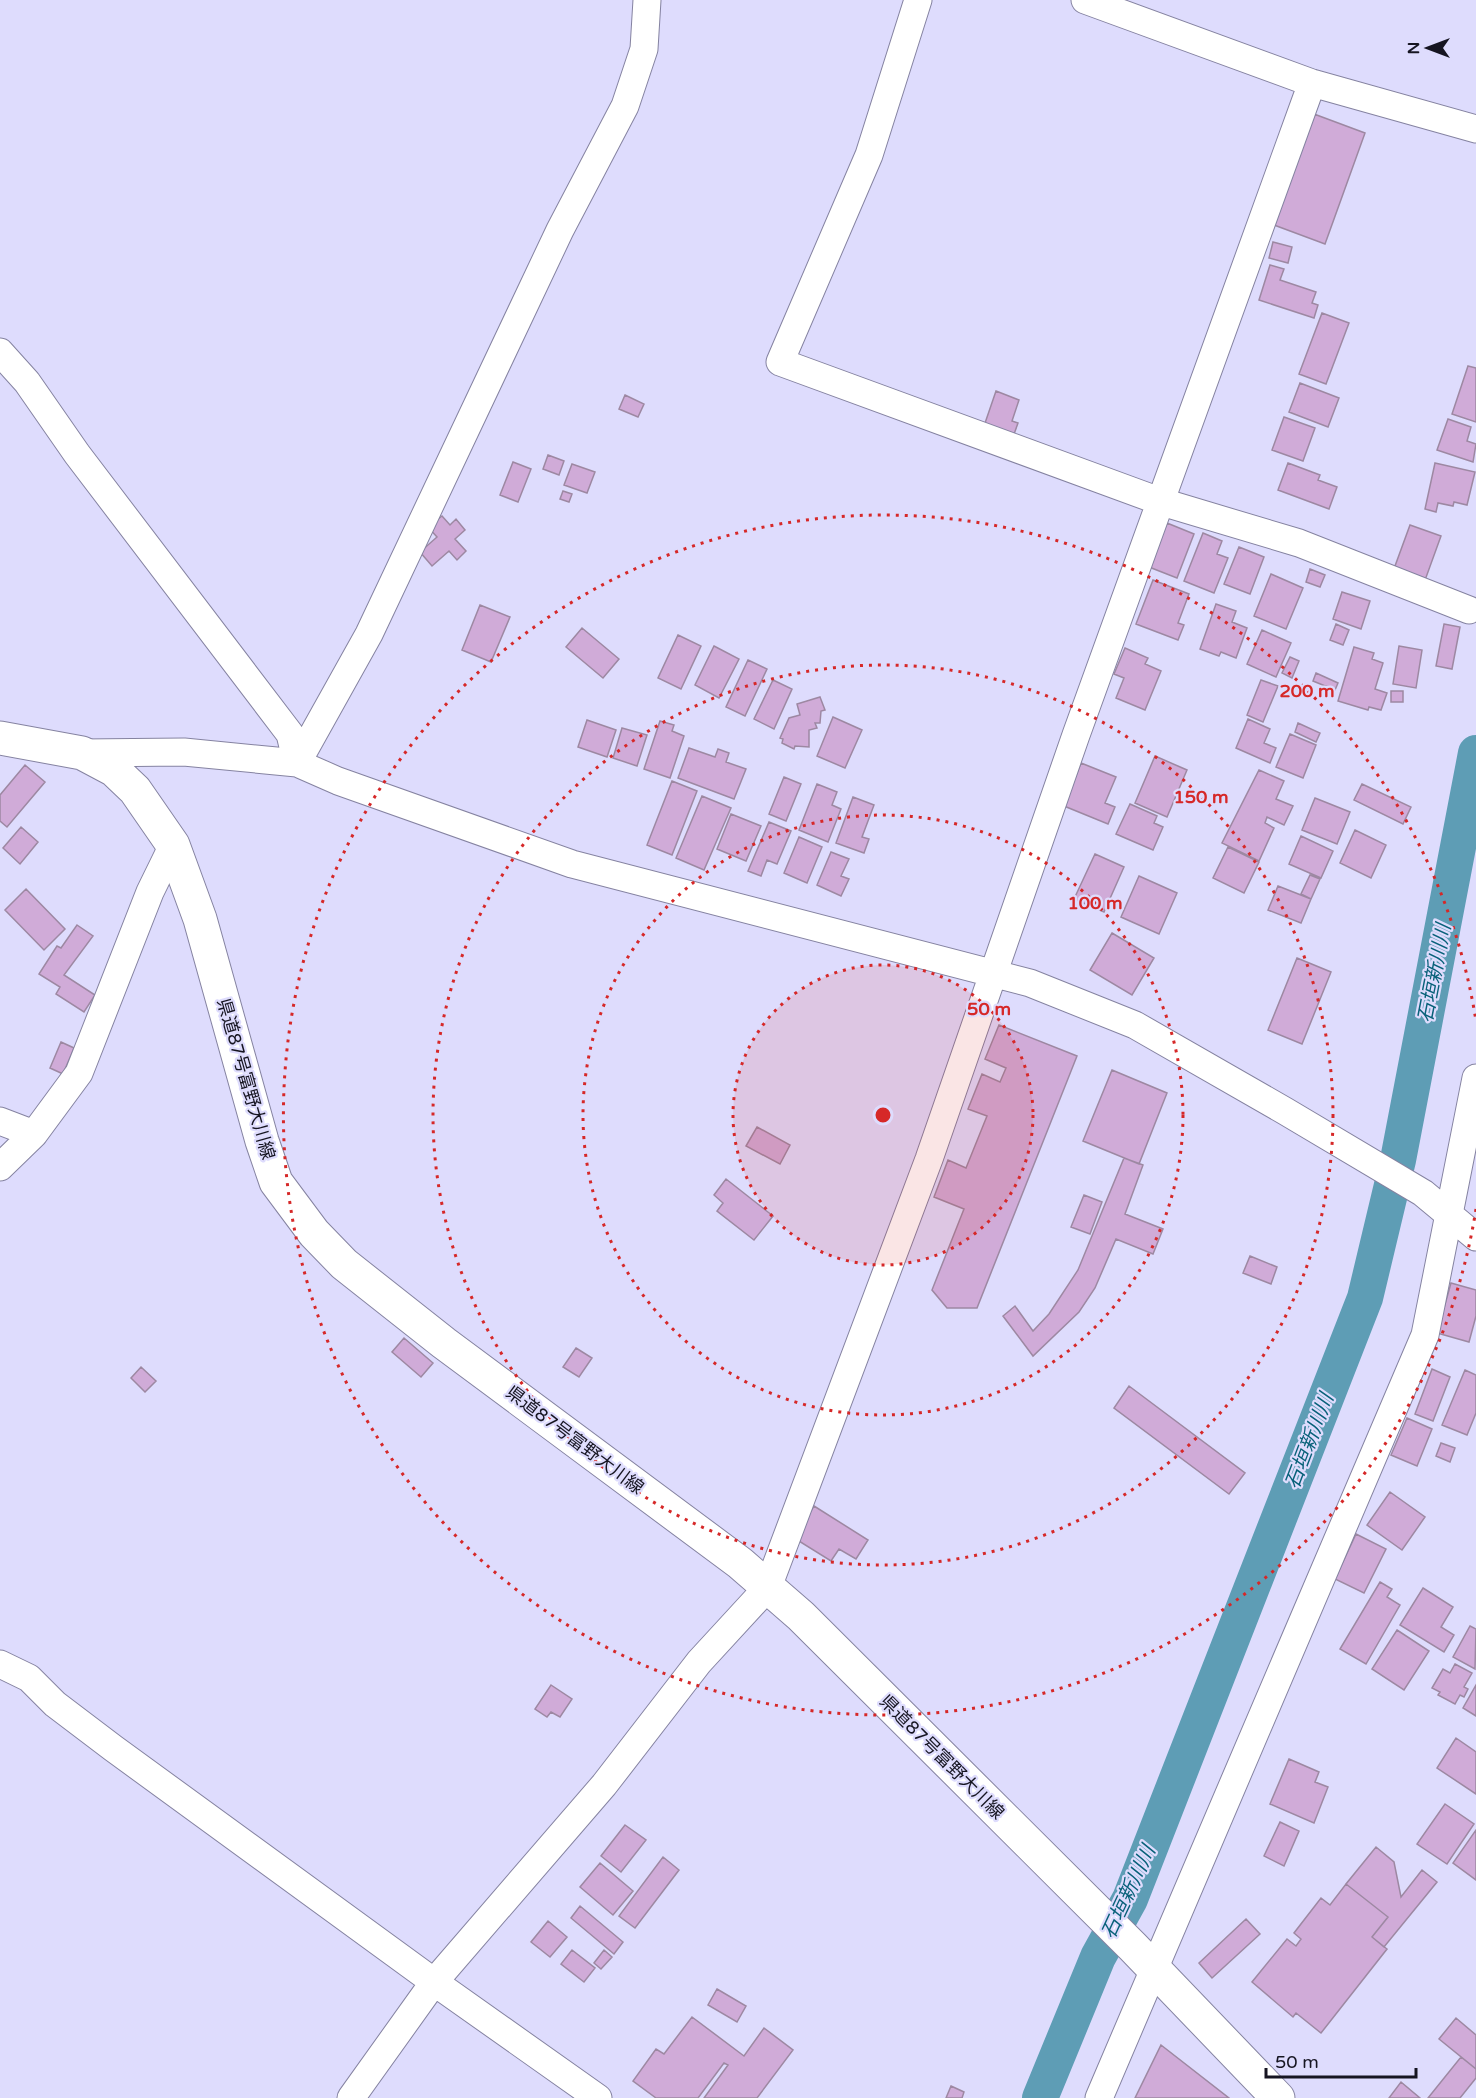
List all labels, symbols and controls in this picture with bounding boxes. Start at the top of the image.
north arrow [1398,18,1458,78]
text: N [1404,42,1424,54]
text: 200 m [1279,680,1335,702]
text: 150 m [1173,786,1229,808]
text: 100 m [1067,892,1123,914]
water label: 石垣新川川 [1414,920,1457,1025]
street label: 県道87号富野大川線 [212,996,280,1162]
text: 50 m [967,998,1011,1020]
centre of rings [873,1105,893,1125]
street label: 県道87号富野大川線 [502,1381,648,1499]
water label: 石垣新川川 [1281,1389,1340,1492]
street label: 県道87号富野大川線 [875,1690,1009,1824]
water label: 石垣新川川 [1097,1840,1162,1943]
scale bar [1266,2041,1416,2079]
text: 50 m [1275,2051,1319,2073]

